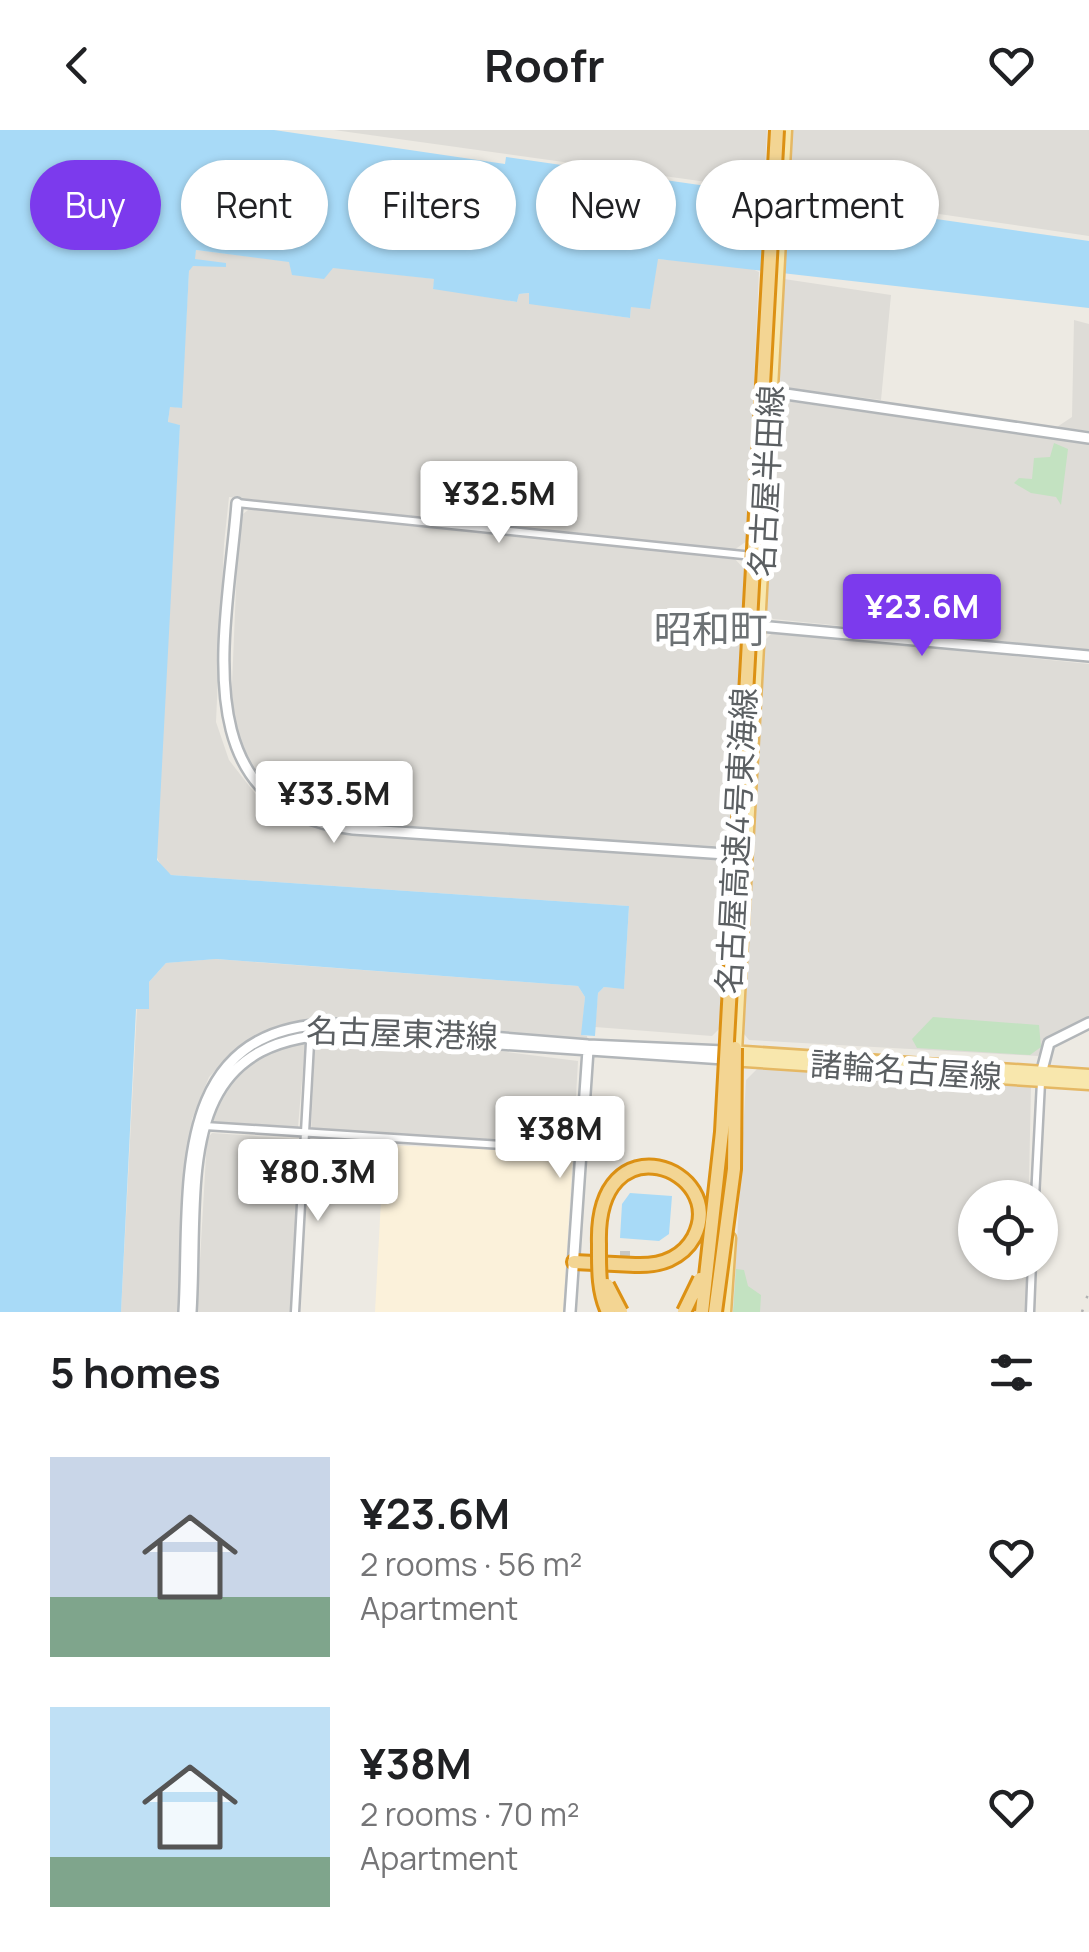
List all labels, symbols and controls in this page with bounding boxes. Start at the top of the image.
text: Roofr [484,34,605,96]
icon: back [50,38,105,93]
icon: heart [984,38,1039,93]
chip: Buy [30,160,161,250]
chip: Rent [181,160,328,250]
chip: Filters [348,160,516,250]
chip: New [536,160,676,250]
chip: Apartment [696,160,939,250]
street label: 名古屋半田線 [739,384,793,578]
pin: ¥32.5M [418,461,580,546]
text: ¥32.5M [442,471,556,515]
pin: ¥23.6M [841,574,1003,659]
text: ¥23.6M [865,584,979,628]
district label: 昭和町 [654,602,768,654]
street label: 名古屋高速4号東海線 [706,687,766,995]
pin: ¥33.5M [253,761,415,846]
text: ¥33.5M [278,771,390,815]
street label: 名古屋東港線 [305,1008,499,1058]
street label: 諸輪名古屋線 [809,1041,1003,1099]
pin: ¥38M [501,1096,619,1181]
text: ¥38M [517,1106,603,1150]
pin: ¥80.3M [237,1139,399,1224]
text: ¥80.3M [260,1149,376,1193]
map controls [958,1180,1058,1280]
button: locate [958,1180,1058,1280]
text: 5 homes [50,1343,221,1401]
icon: filters [984,1345,1039,1400]
text: ¥23.6M [360,1484,510,1542]
icon: home [130,1497,250,1617]
icon: heart [984,1530,1039,1585]
text: 2 rooms · 56 m² [360,1542,582,1586]
text: Apartment [360,1586,518,1630]
text: ¥38M [360,1734,472,1792]
icon: home [130,1747,250,1867]
icon: heart [984,1780,1039,1835]
text: 2 rooms · 70 m² [360,1792,580,1836]
text: Apartment [360,1836,518,1880]

